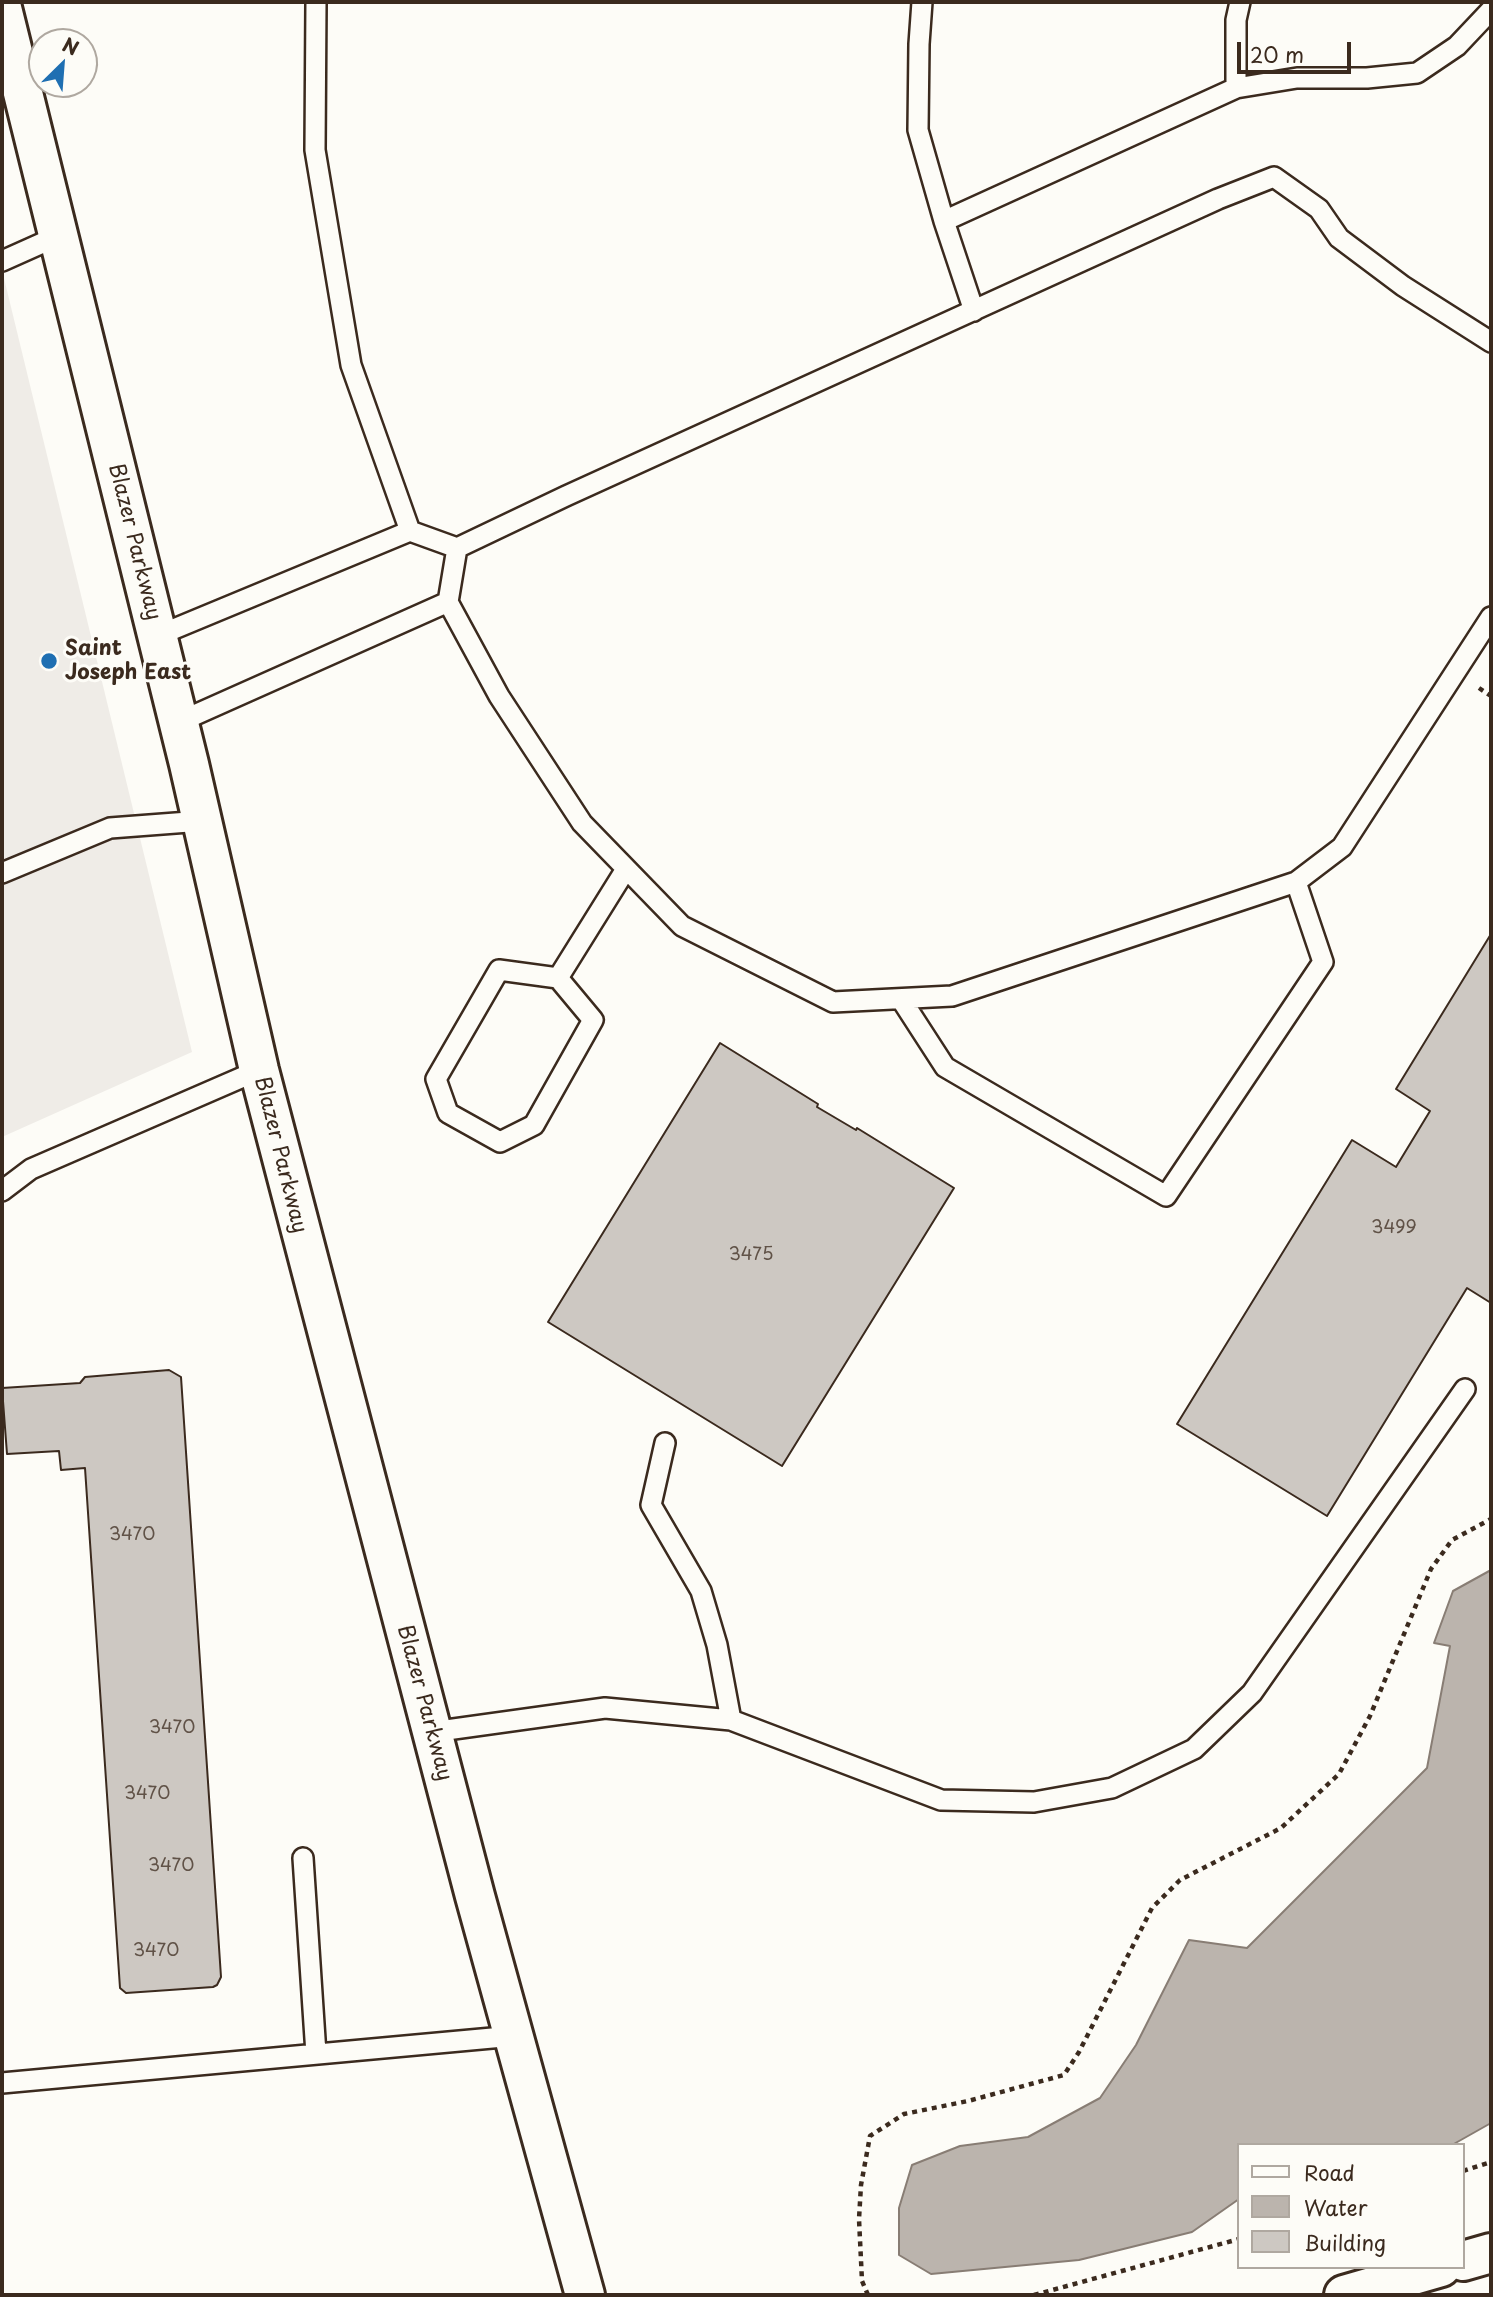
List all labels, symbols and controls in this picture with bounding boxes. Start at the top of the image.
north arrow [28,28,98,98]
scale bar [1241,28,1355,72]
text: N [58,30,84,62]
text: 20 m [1250,38,1304,70]
street label: Blazer Parkway [102,461,166,623]
place label: Saint Joseph East [65,636,191,686]
marker: Saint Joseph East [39,651,59,671]
street label: Blazer Parkway [248,1074,312,1236]
house number: 3499 [1371,1217,1417,1239]
house number: 3475 [728,1244,774,1266]
house number: 3470 [109,1524,155,1546]
street label: Blazer Parkway [391,1622,457,1784]
house number: 3470 [149,1717,195,1739]
house number: 3470 [124,1783,170,1805]
house number: 3470 [148,1855,194,1877]
house number: 3470 [133,1940,179,1962]
legend [1238,2143,1465,2269]
text: Road [1304,2156,1355,2188]
text: Water [1304,2191,1367,2223]
text: Building [1304,2226,1386,2258]

